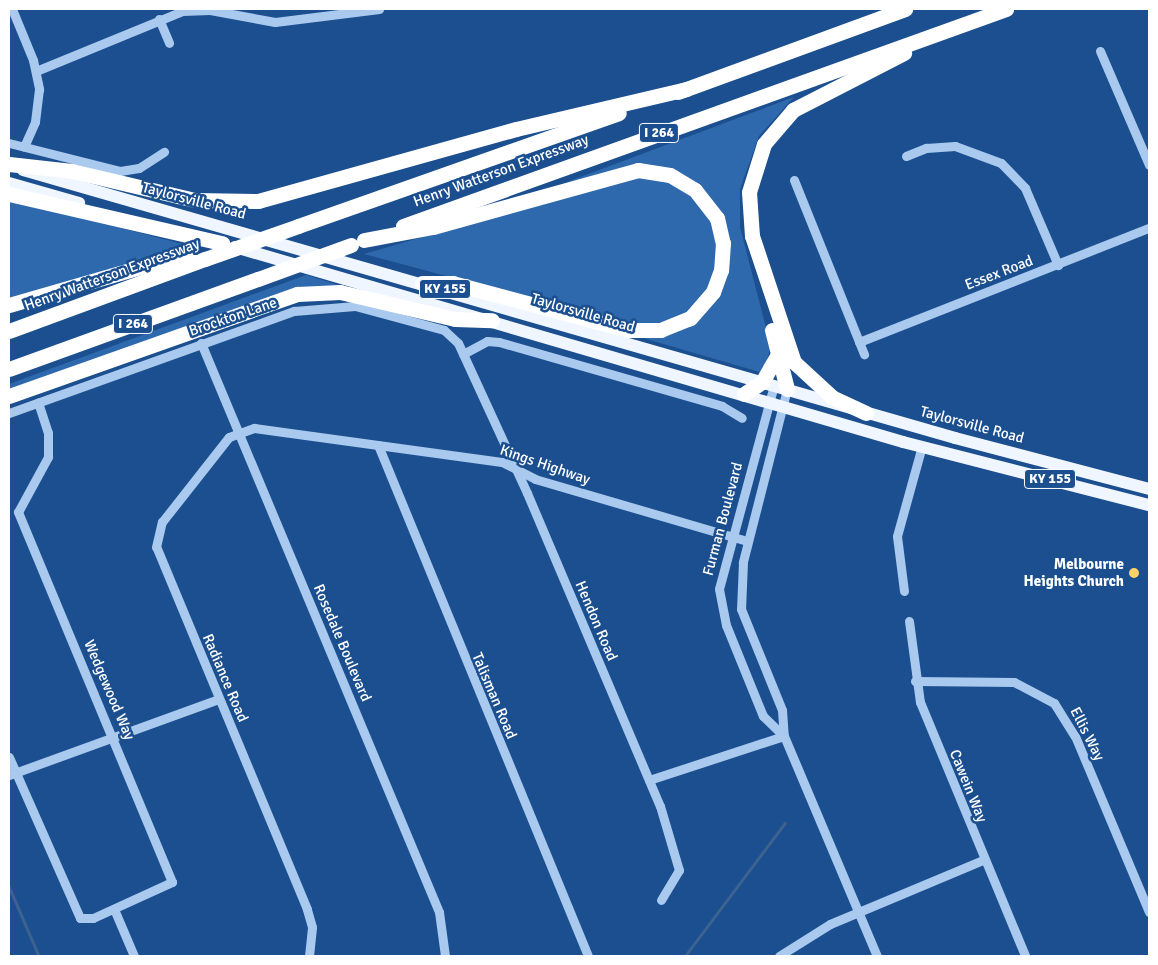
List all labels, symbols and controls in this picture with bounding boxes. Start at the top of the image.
road number: I 264 [638,122,680,144]
street label: Henry Watterson Expressway [411,131,591,211]
street label: Taylorsville Road [140,178,248,224]
street label: Henry Watterson Expressway [22,235,202,315]
street label: Essex Road [962,252,1036,294]
road number: KY 155 [419,278,471,300]
street label: Taylorsville Road [529,290,637,336]
street label: Brockton Lane [187,294,279,340]
road number: I 264 [112,312,154,336]
street label: Taylorsville Road [918,402,1026,448]
street label: Kings Highway [498,441,592,489]
street label: Furman Boulevard [699,460,747,578]
road number: KY 155 [1024,468,1076,490]
place label: Melbourne Heights Church [1024,555,1124,590]
marker: Melbourne Heights Church [1128,567,1140,579]
street label: Hendon Road [571,578,621,664]
street label: Rosedale Boulevard [309,582,375,704]
street label: Radiance Road [198,631,252,725]
street label: Wedgewood Way [80,637,138,743]
street label: Talisman Road [468,650,520,742]
street label: Ellis Way [1066,704,1108,764]
street label: Cawein Way [945,747,991,825]

